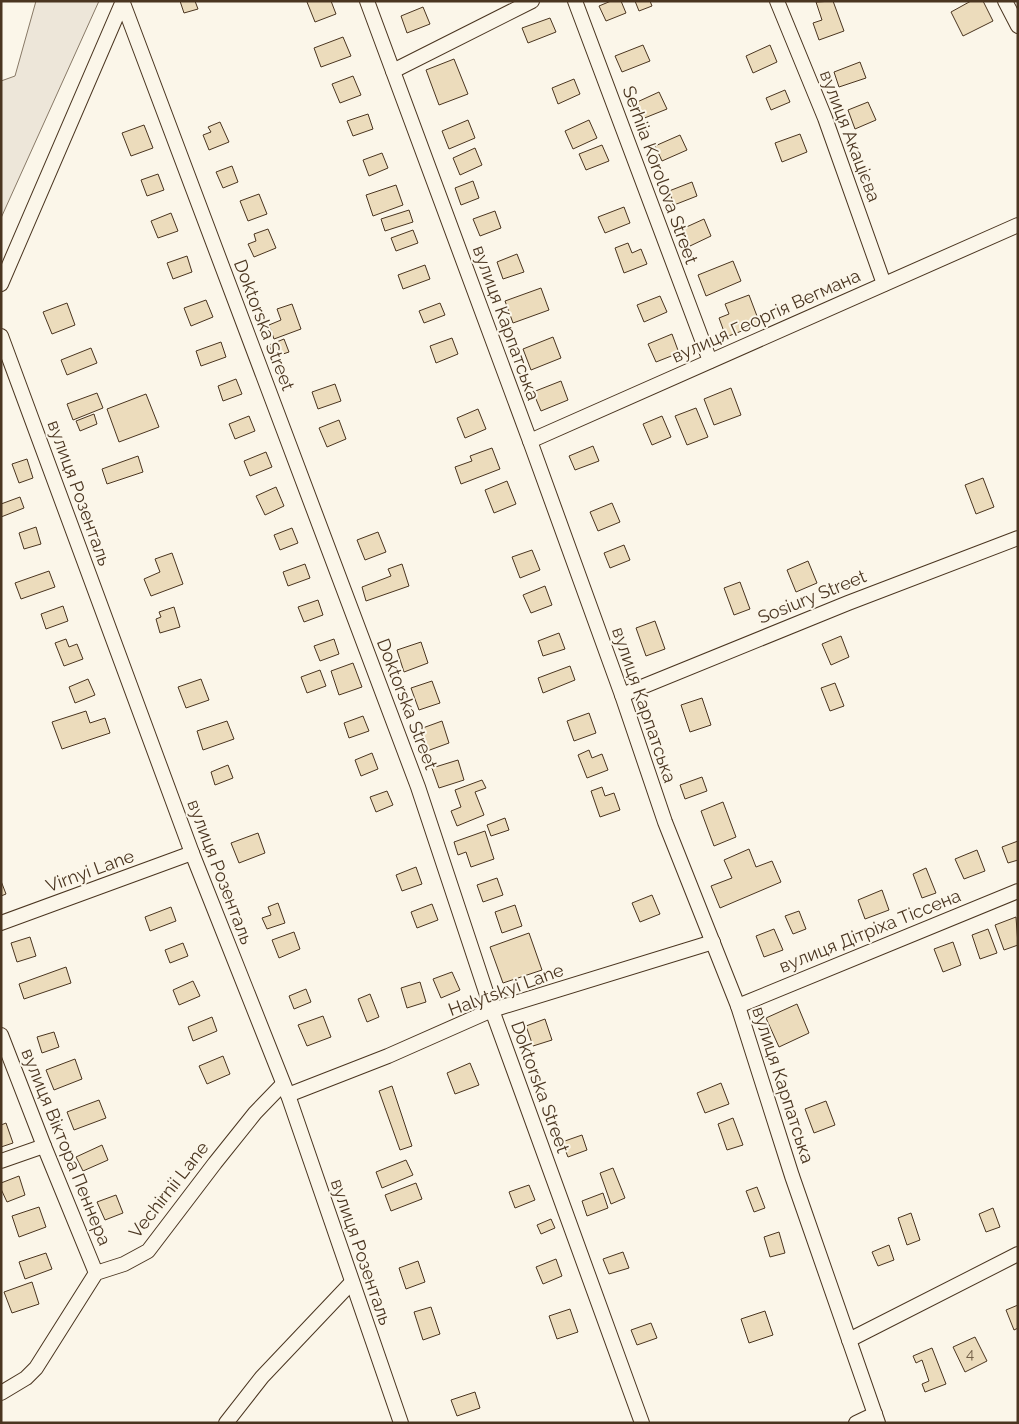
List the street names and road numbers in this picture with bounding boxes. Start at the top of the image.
street label: вулиця Акацієва [816,67,885,205]
street label: Serhiia Korolova Street [618,83,702,267]
street label: вулиця Карпатська [469,243,544,403]
street label: Doktorska Street [230,256,299,393]
street label: вулиця Георгія Вегмана [668,264,863,367]
street label: вулиця Розенталь [43,417,116,569]
street label: Sosiury Street [755,565,869,628]
street label: вулиця Карпатська [608,624,681,785]
street label: Doktorska Street [373,635,442,772]
street label: вулиця Розенталь [183,797,258,947]
street label: Virnyi Lane [43,845,137,896]
street label: вулиця Дітріха Тіссена [776,884,964,977]
street label: Halytskyi Lane [445,959,567,1020]
street label: вулиця Карпатська [748,1004,819,1166]
street label: Doktorska Street [507,1018,574,1156]
street label: вулиця Віктора Пеннера [17,1045,116,1248]
street label: Vechirnii Lane [124,1137,213,1242]
street label: вулиця Розенталь [327,1176,396,1328]

